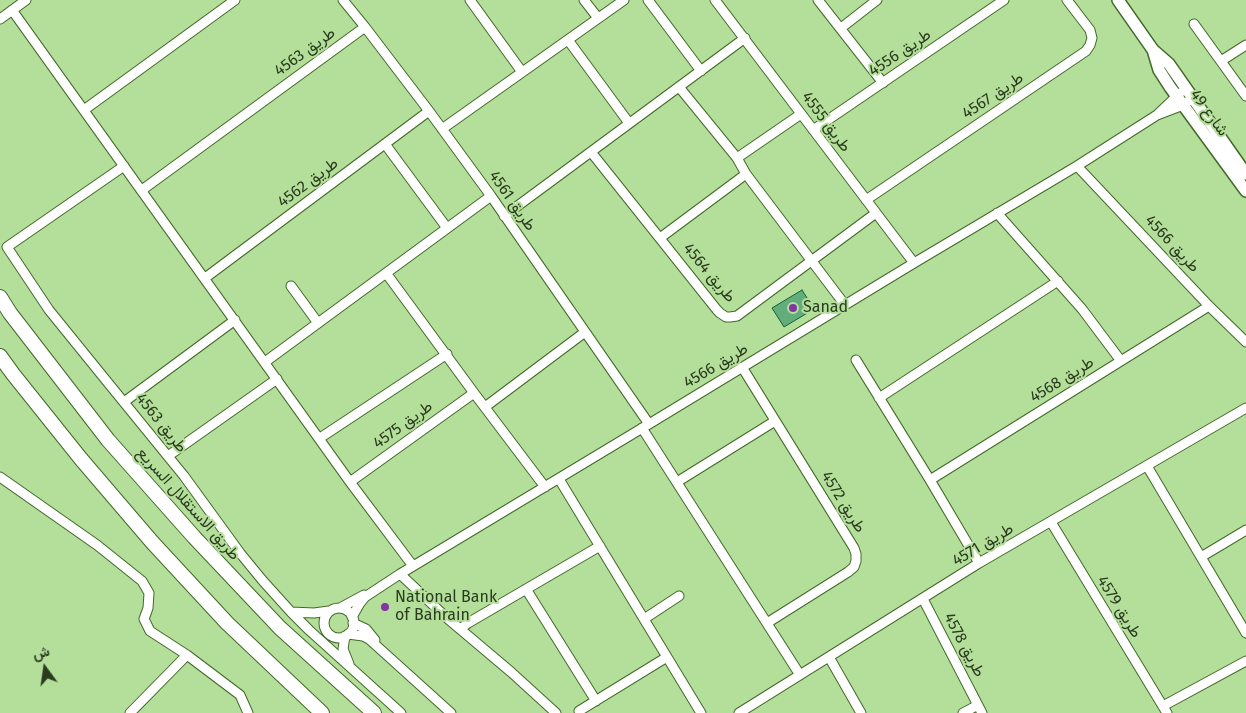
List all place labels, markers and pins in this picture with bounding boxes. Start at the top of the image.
place label: Sanad [803,298,848,318]
marker: Sanad [787,302,799,314]
place label: National Bank of Bahrain [395,588,497,626]
marker: National Bank of Bahrain [379,601,391,613]

